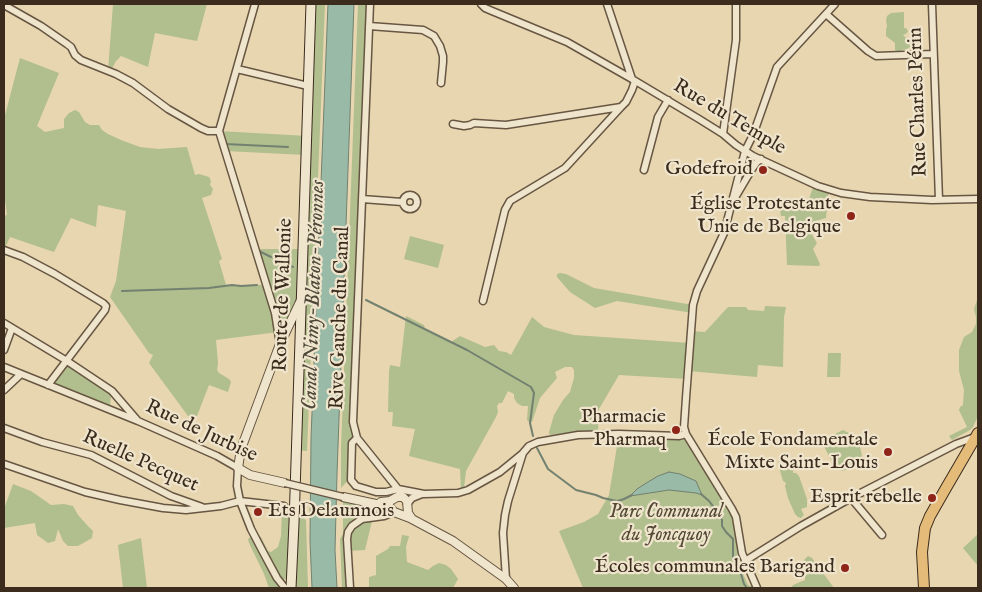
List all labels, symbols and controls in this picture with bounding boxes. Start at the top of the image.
street label: Rue Charles Périn [904,27,934,177]
street label: Rue du Temple [668,75,790,161]
place label: Godefroid [665,158,753,182]
marker: Godefroid [757,164,769,176]
water label: Canal Nimy-Blaton-Péronnes [298,180,332,410]
place label: Église Protestante Unie de Belgique [690,193,841,240]
marker: Église Protestante Unie de Belgique [845,210,857,222]
street label: Route de Wallonie [269,218,299,372]
street label: Rive Gauche du Canal [326,226,356,410]
street label: Rue de Jurbise [141,396,261,468]
place label: Pharmacie Pharmaq [581,406,666,453]
marker: Pharmacie Pharmaq [670,424,682,436]
street label: Ruelle Pecquet [78,426,202,498]
place label: École Fondamentale Mixte Saint-Louis [708,429,878,476]
marker: École Fondamentale Mixte Saint-Louis [882,446,894,458]
place label: Esprit rebelle [810,486,922,510]
marker: Esprit rebelle [926,492,938,504]
place label: Ets Delaunnois [268,500,394,524]
park label: Parc Communal du Joncquoy [609,501,723,548]
marker: Ets Delaunnois [252,506,264,518]
place label: Écoles communales Barigand [595,556,835,580]
marker: Écoles communales Barigand [839,562,851,574]

